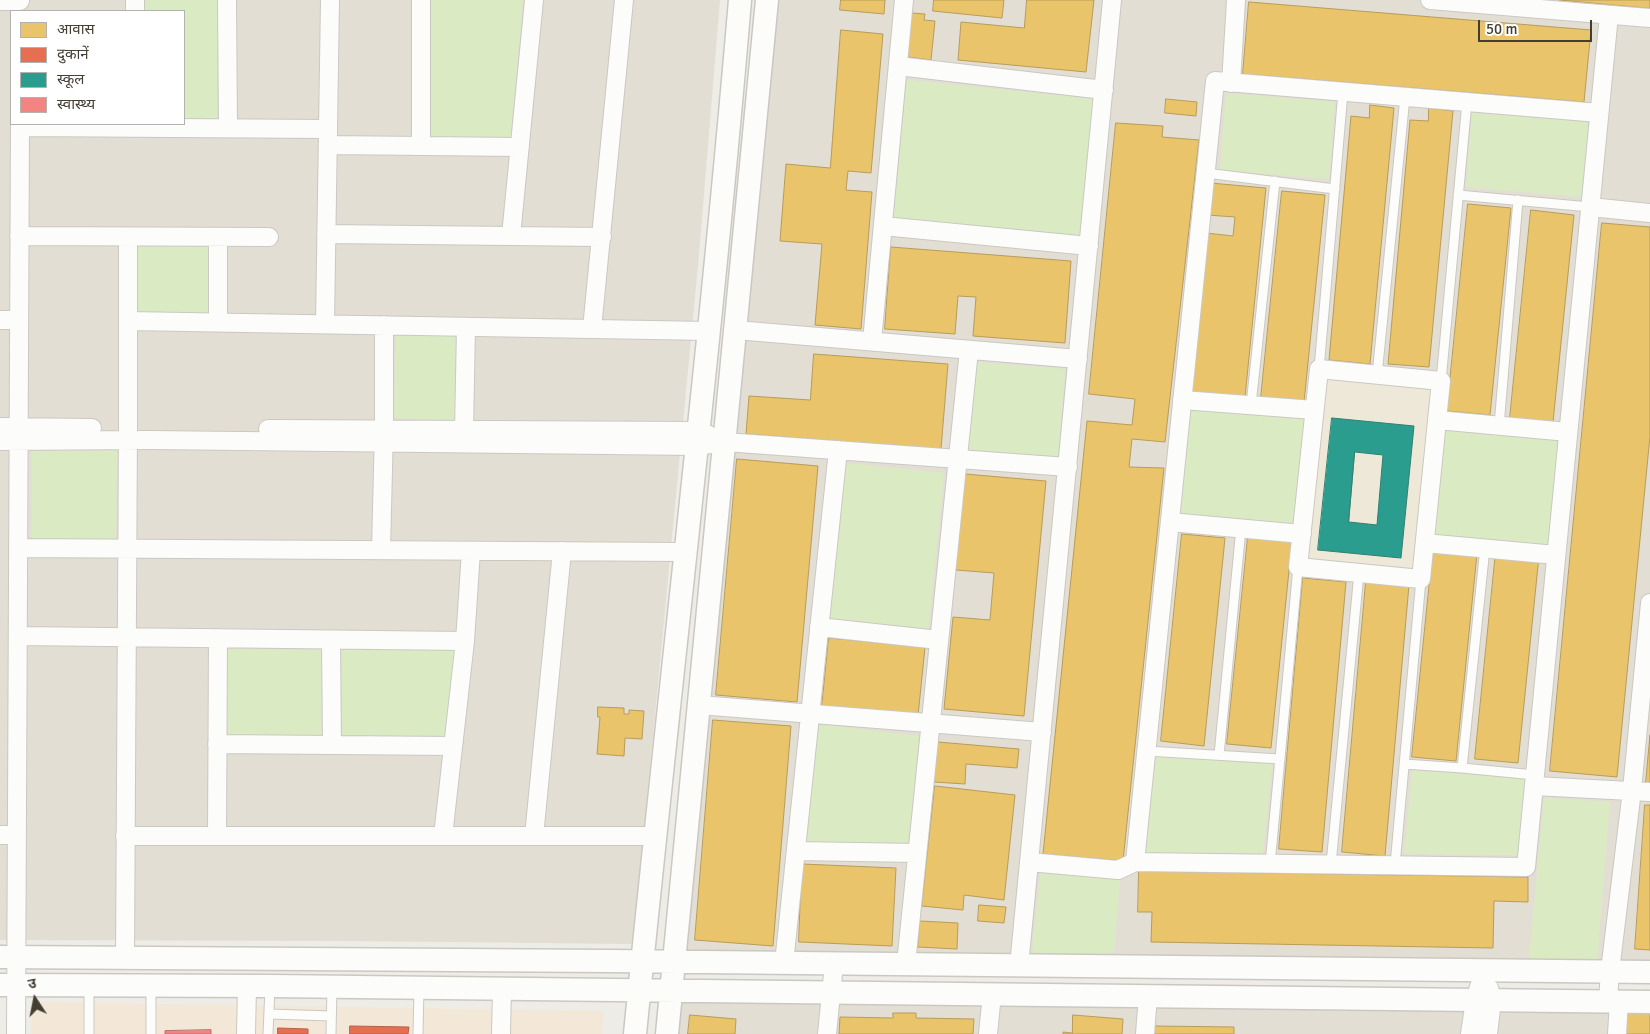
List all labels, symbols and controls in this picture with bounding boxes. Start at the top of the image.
legend [10,10,185,125]
scale bar [1480,10,1594,42]
text: आवास [57,20,95,38]
text: 50 m [1486,20,1517,38]
text: दुकानें [57,45,89,63]
text: स्कूल [57,70,85,88]
text: स्वास्थ्य [57,95,95,113]
north arrow [10,974,60,1024]
text: उ [26,975,38,993]

